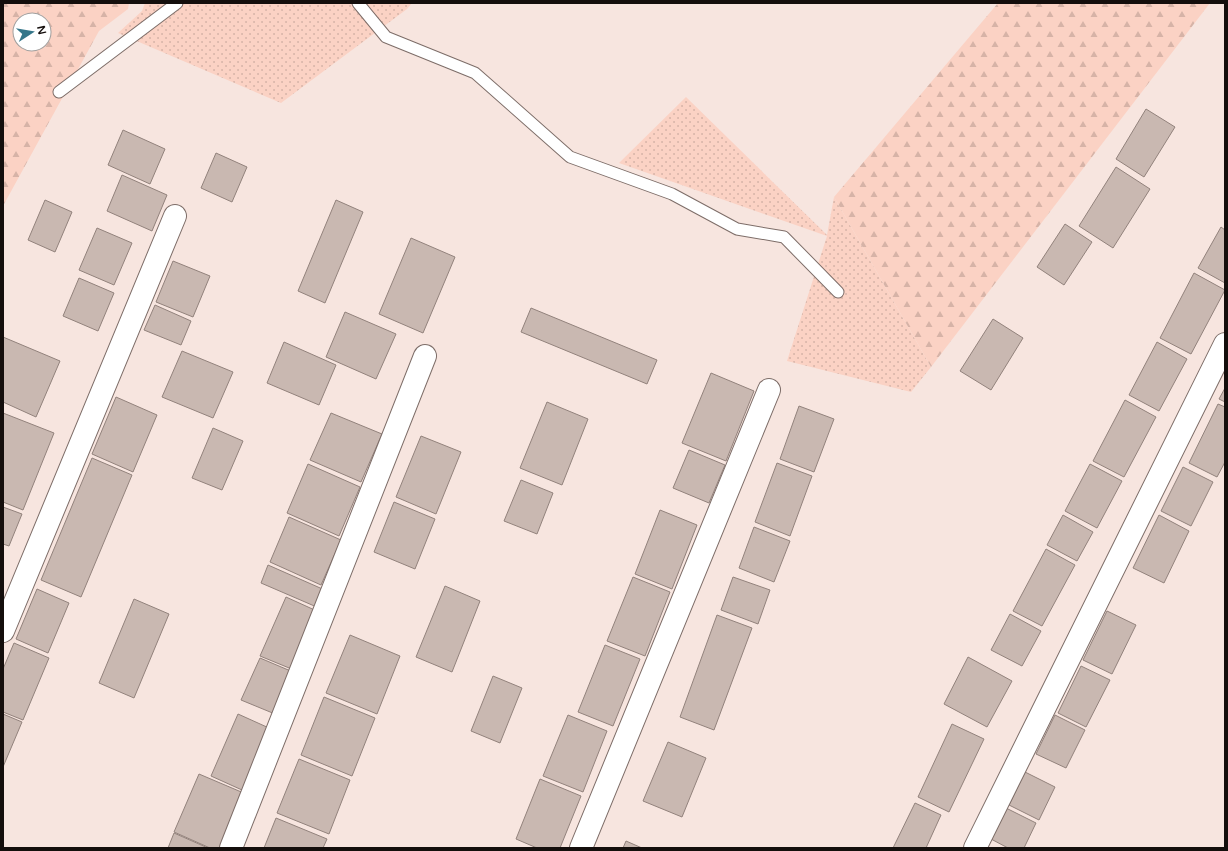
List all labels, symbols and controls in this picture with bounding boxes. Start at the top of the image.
north arrow [12,12,52,52]
text: N [34,24,49,36]

